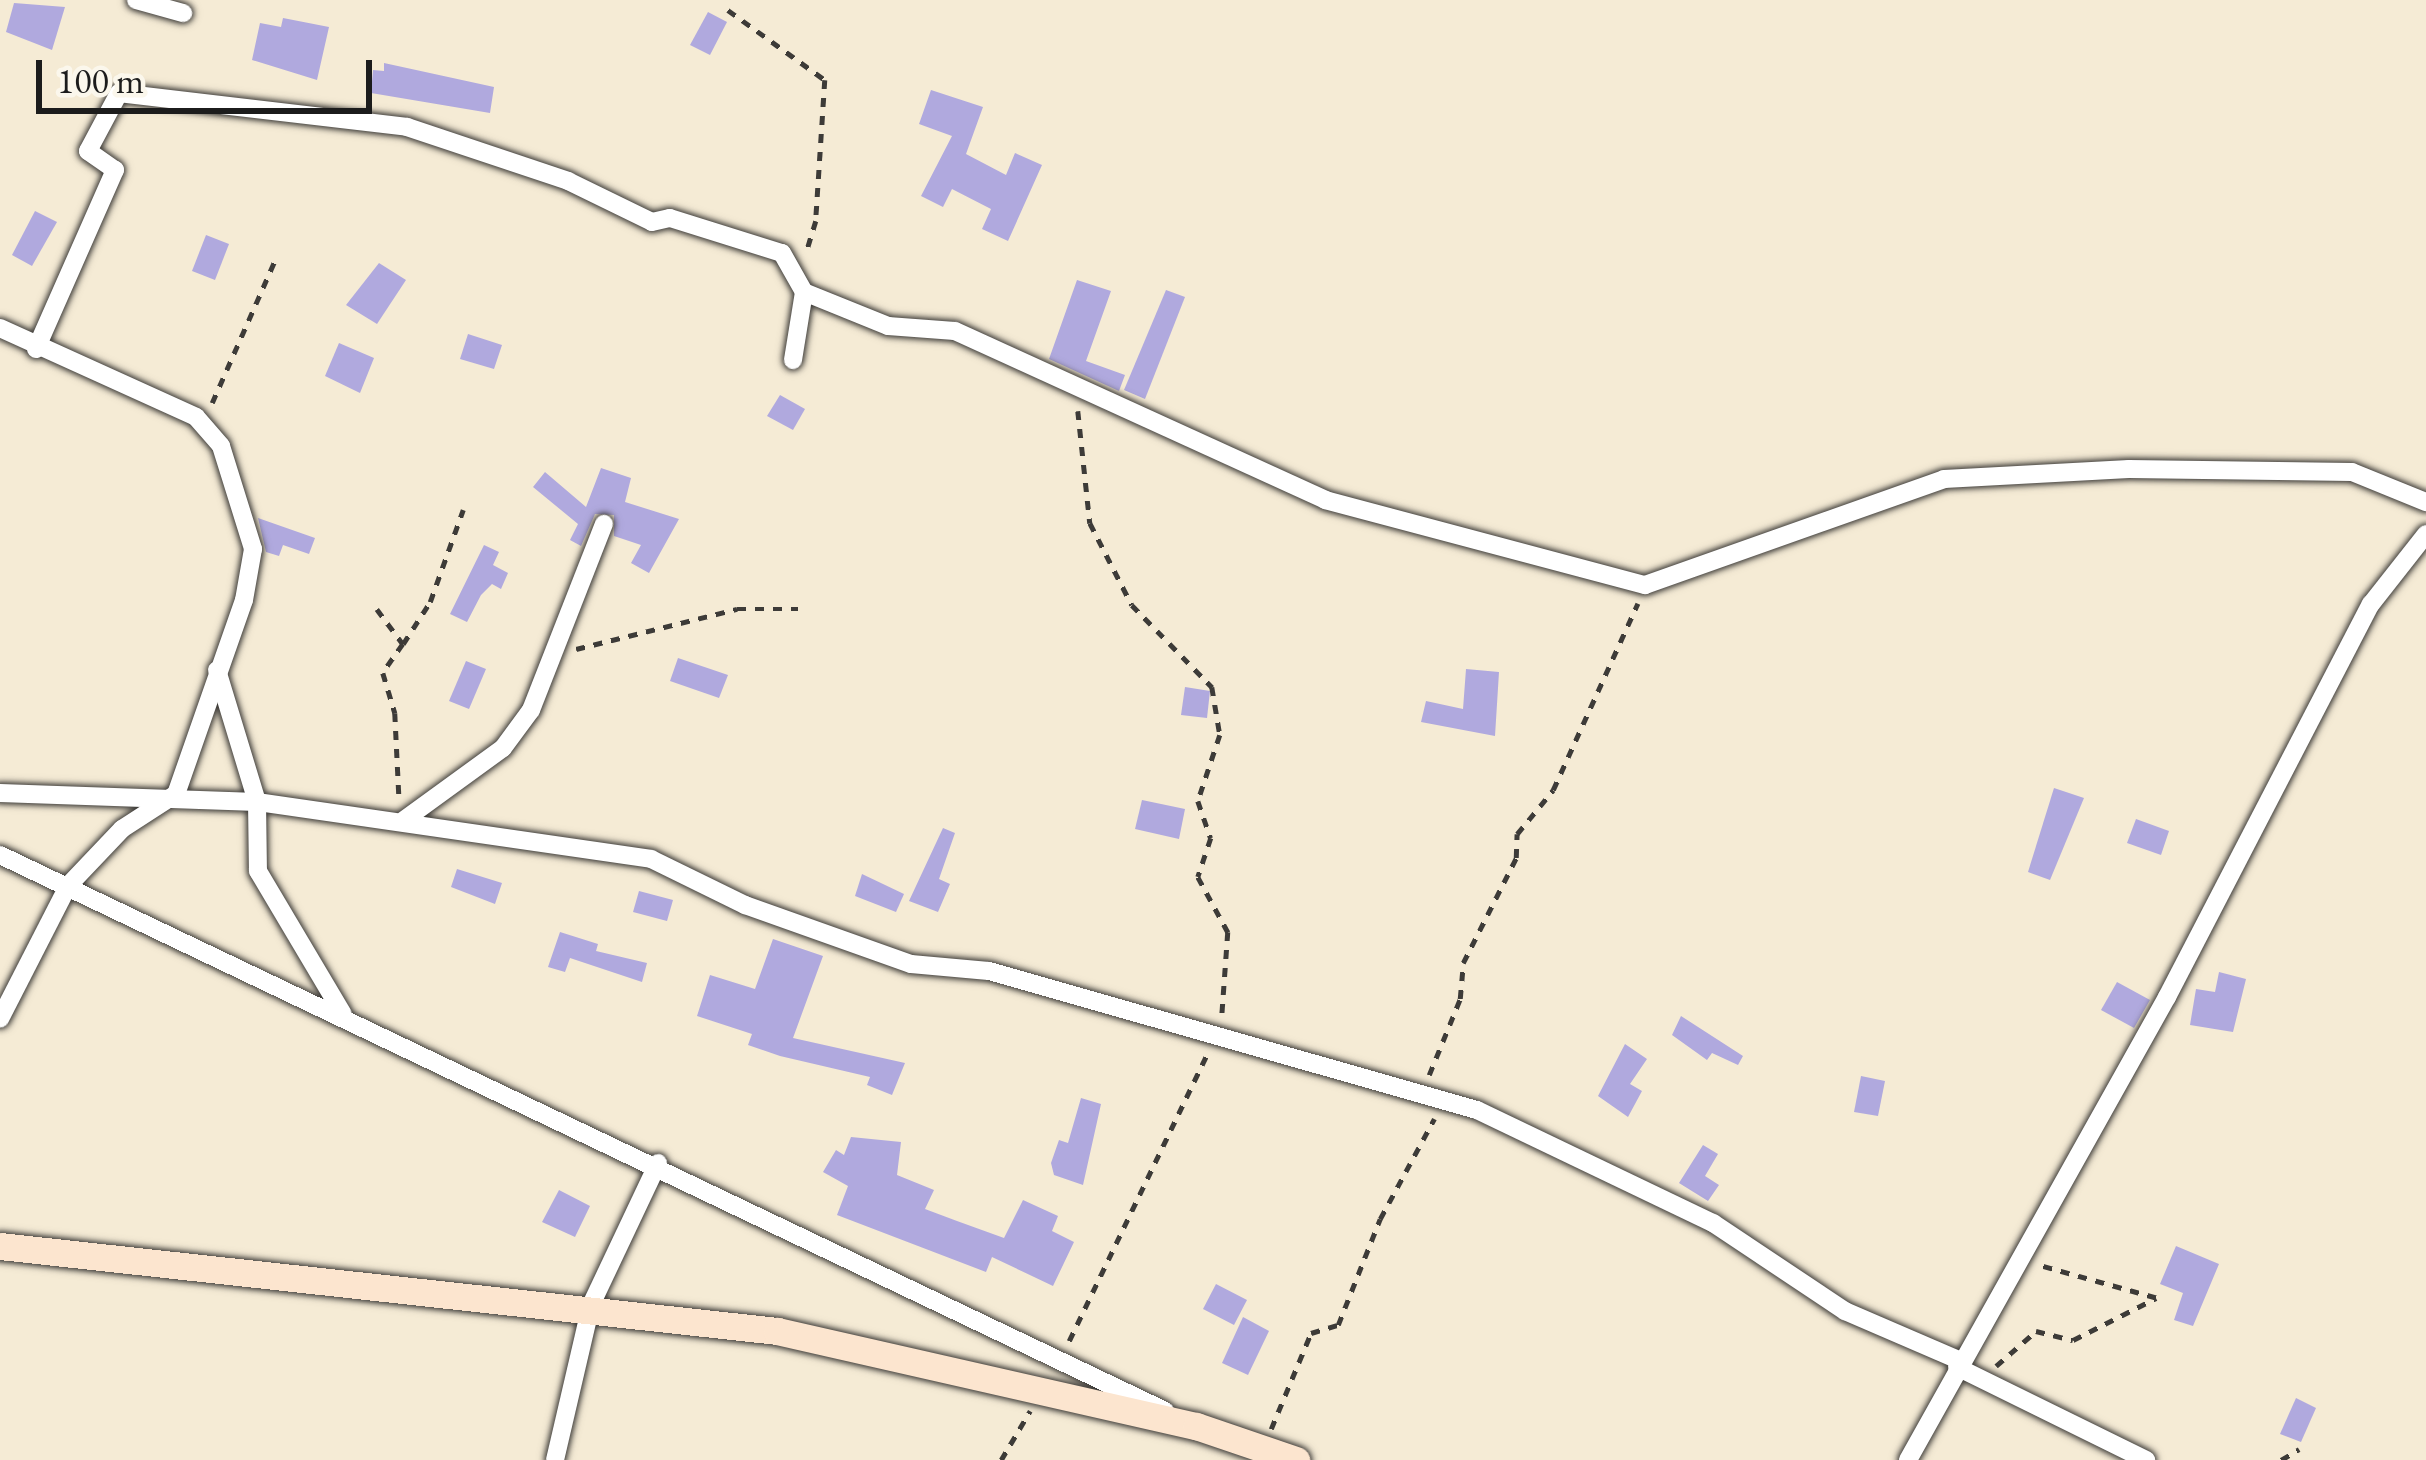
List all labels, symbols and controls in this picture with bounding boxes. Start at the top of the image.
scale bar [42,36,378,110]
text: 100 m [57,57,144,104]

